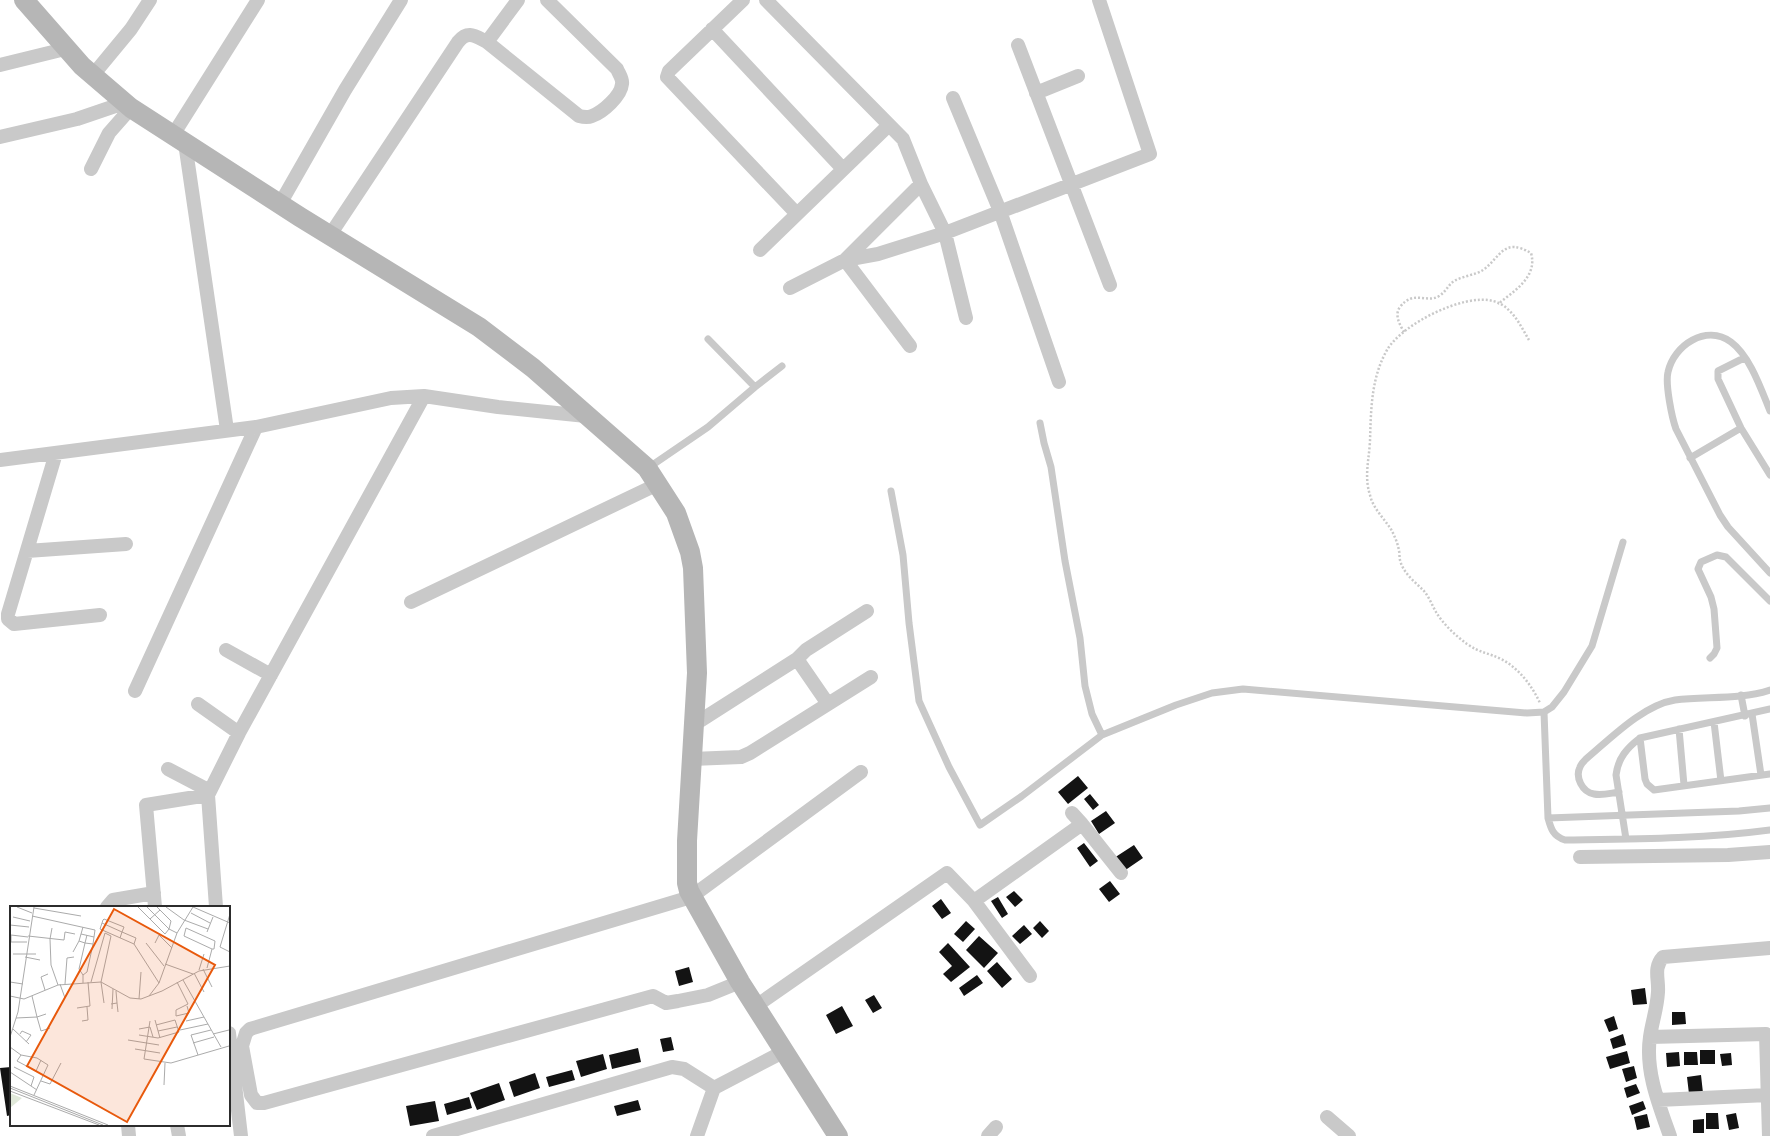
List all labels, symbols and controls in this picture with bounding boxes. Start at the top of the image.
inset map [10,906,230,1126]

